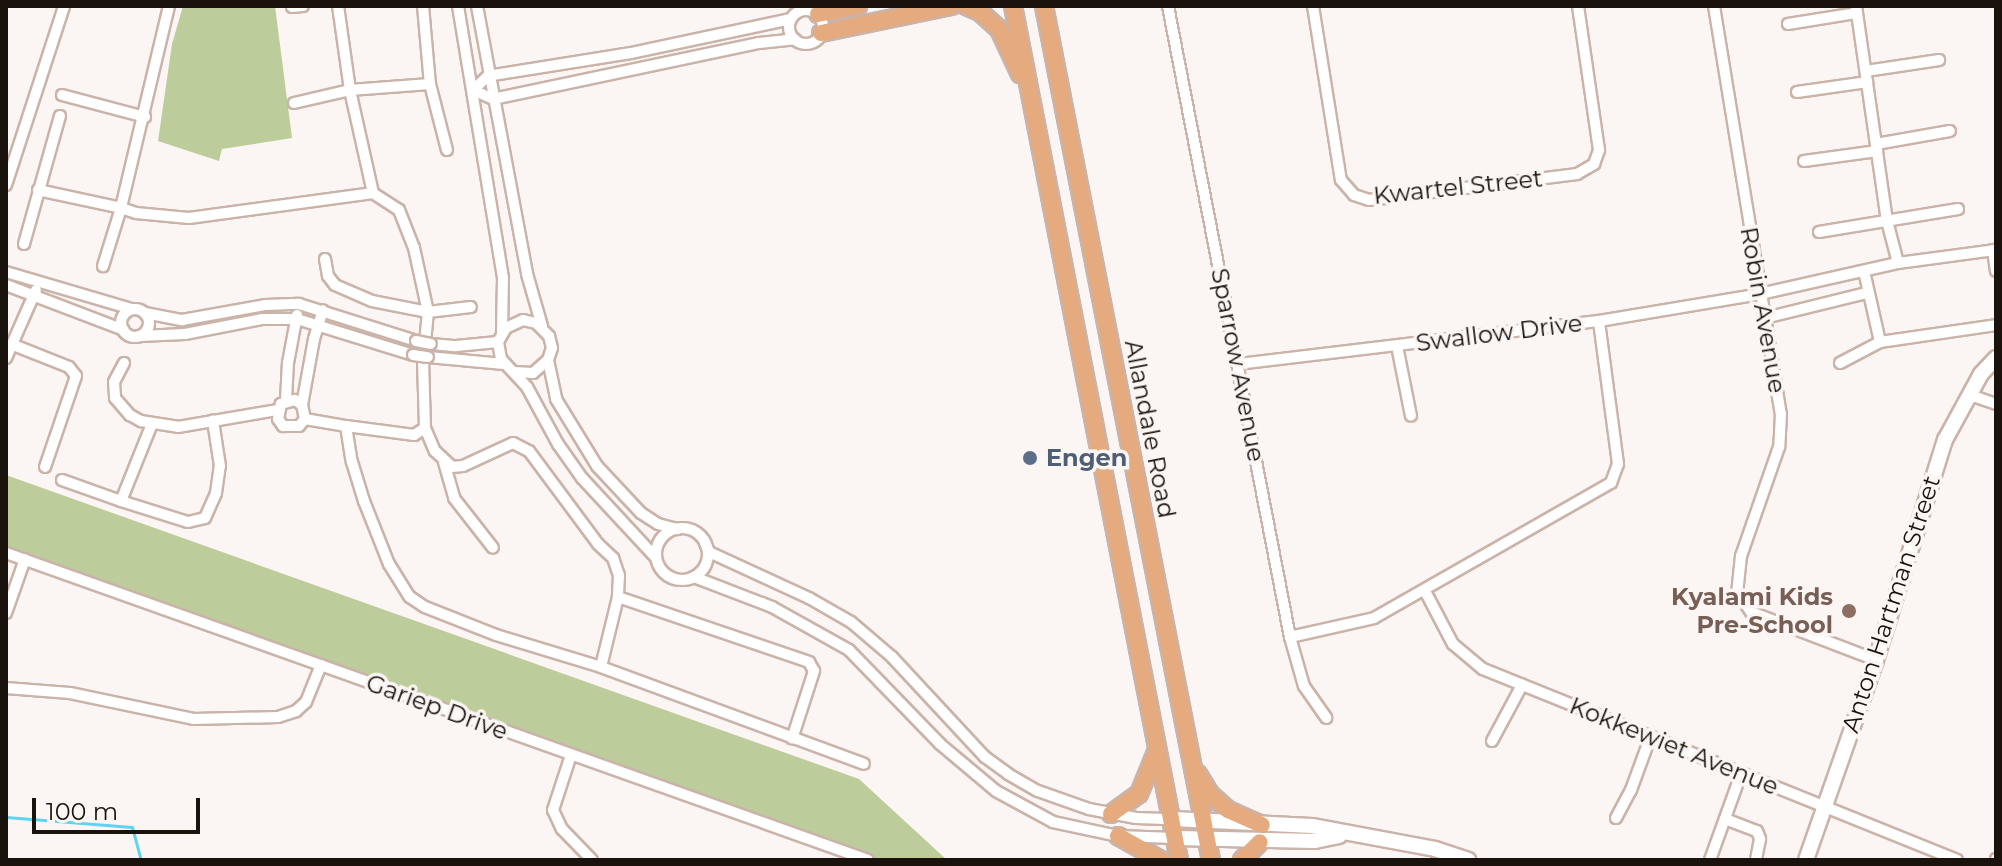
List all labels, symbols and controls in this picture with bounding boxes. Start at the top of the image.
street label: Kwartel Street [1372,164,1544,210]
street label: Robin Avenue [1734,225,1792,395]
street label: Sparrow Avenue [1205,266,1271,464]
street label: Swallow Drive [1414,309,1584,357]
street label: Allandale Road [1119,337,1181,521]
place label: Engen [1046,444,1127,472]
marker: Engen [1021,449,1039,467]
street label: Anton Hartman Street [1836,472,1946,736]
place label: Kyalami Kids Pre-School [1671,583,1833,639]
marker: Kyalami Kids Pre-School [1840,602,1858,620]
street label: Gariep Drive [362,668,512,746]
street label: Kokkewiet Avenue [1565,691,1783,801]
scale bar [36,782,204,832]
text: 100 m [46,797,118,826]

